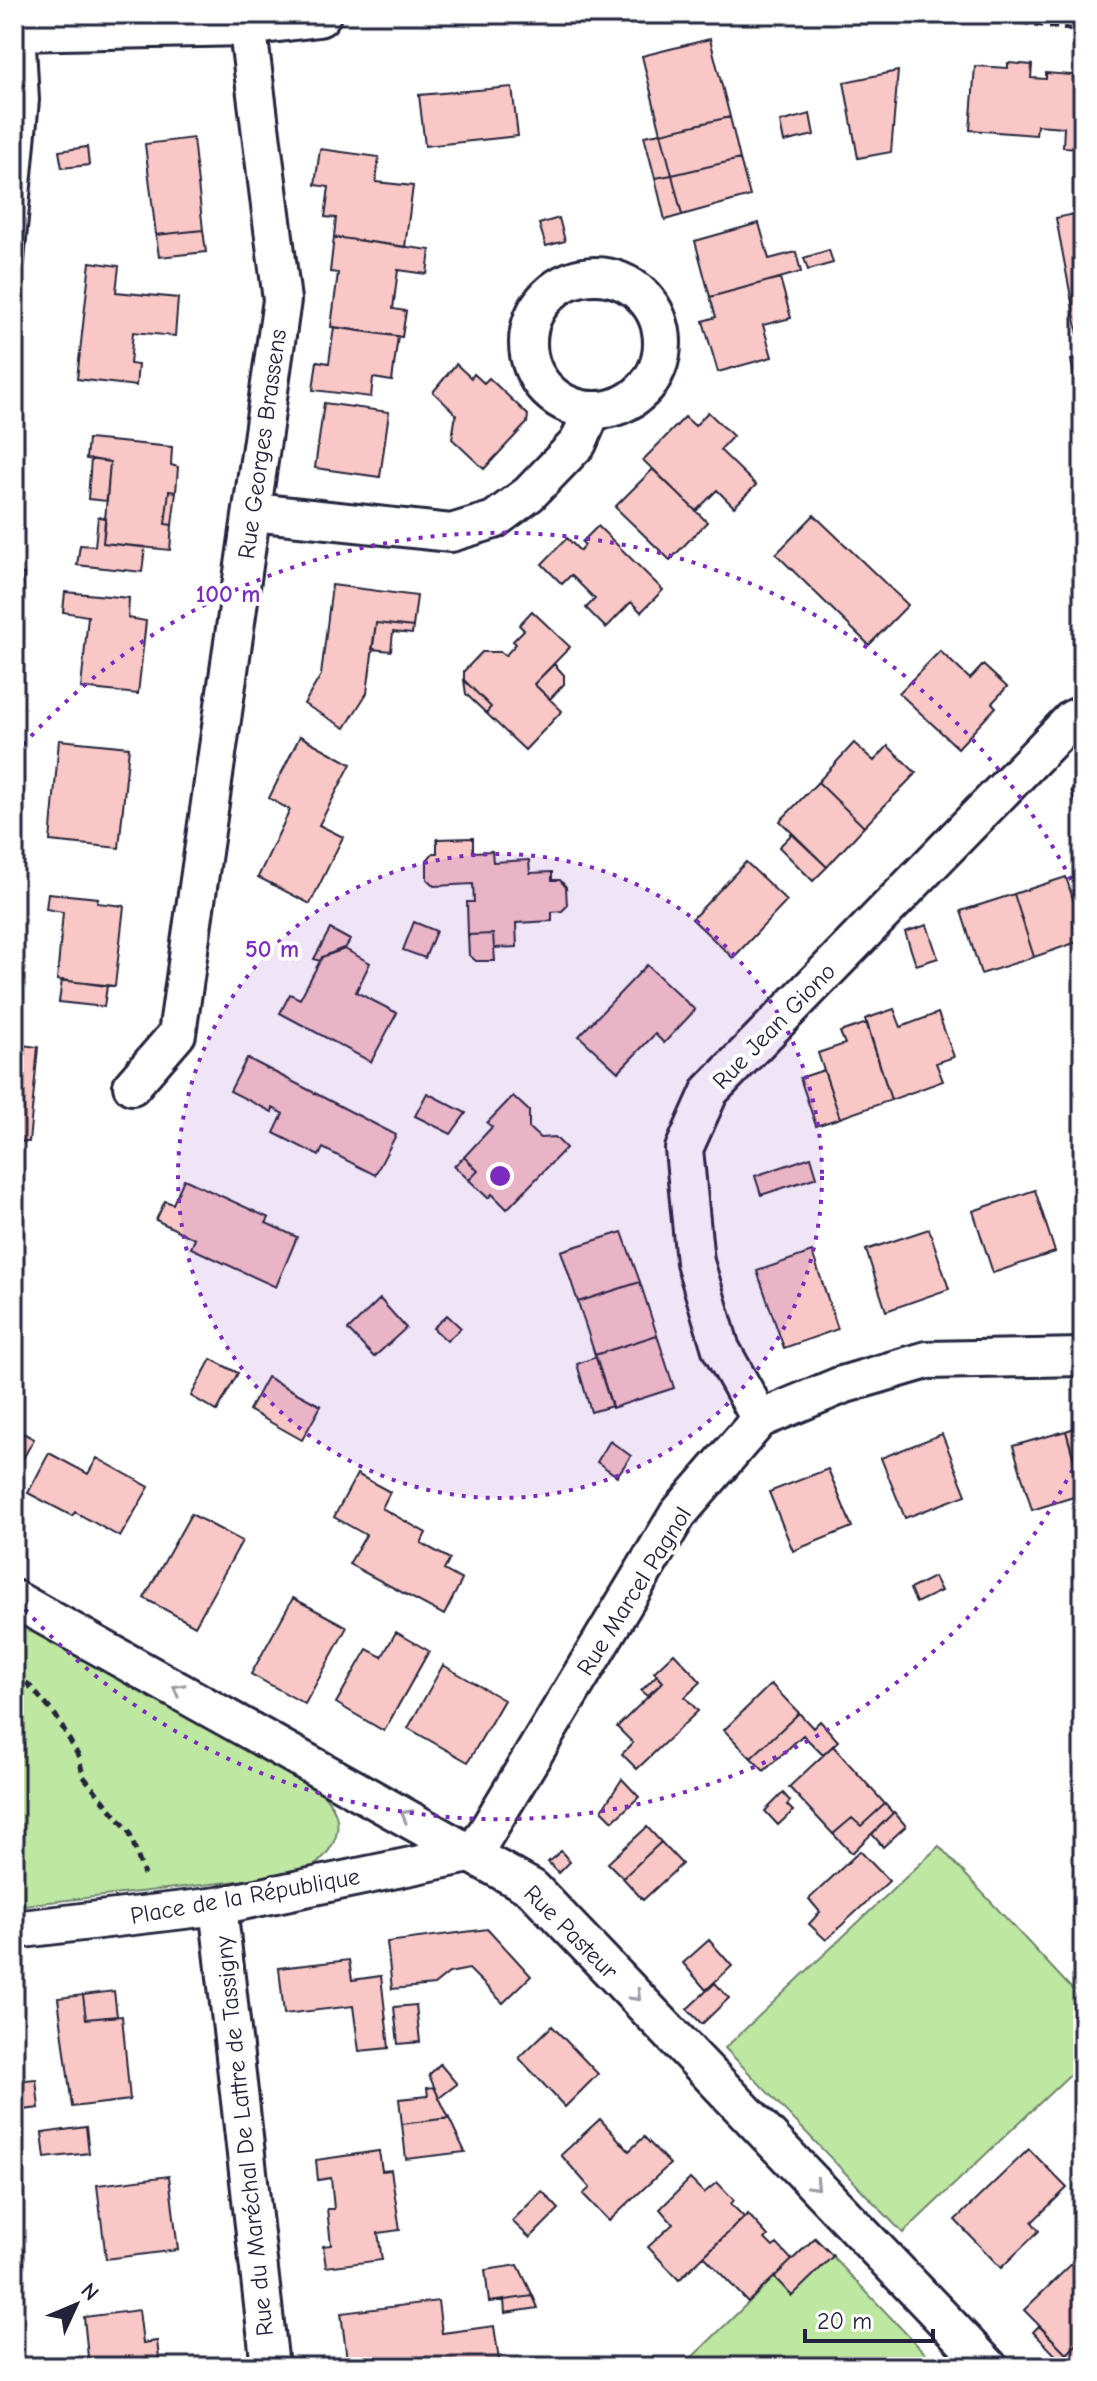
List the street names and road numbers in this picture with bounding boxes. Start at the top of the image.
street label: Rue Georges Brassens [232,327,292,561]
street label: Rue Jean Giono [707,957,841,1095]
street label: Rue Marcel Pagnol [571,1502,697,1680]
street label: Place de la République [128,1862,362,1930]
street label: Rue Pasteur [518,1879,624,1985]
street label: Rue du Maréchal De Lattre de Tassigny [209,1934,279,2338]

